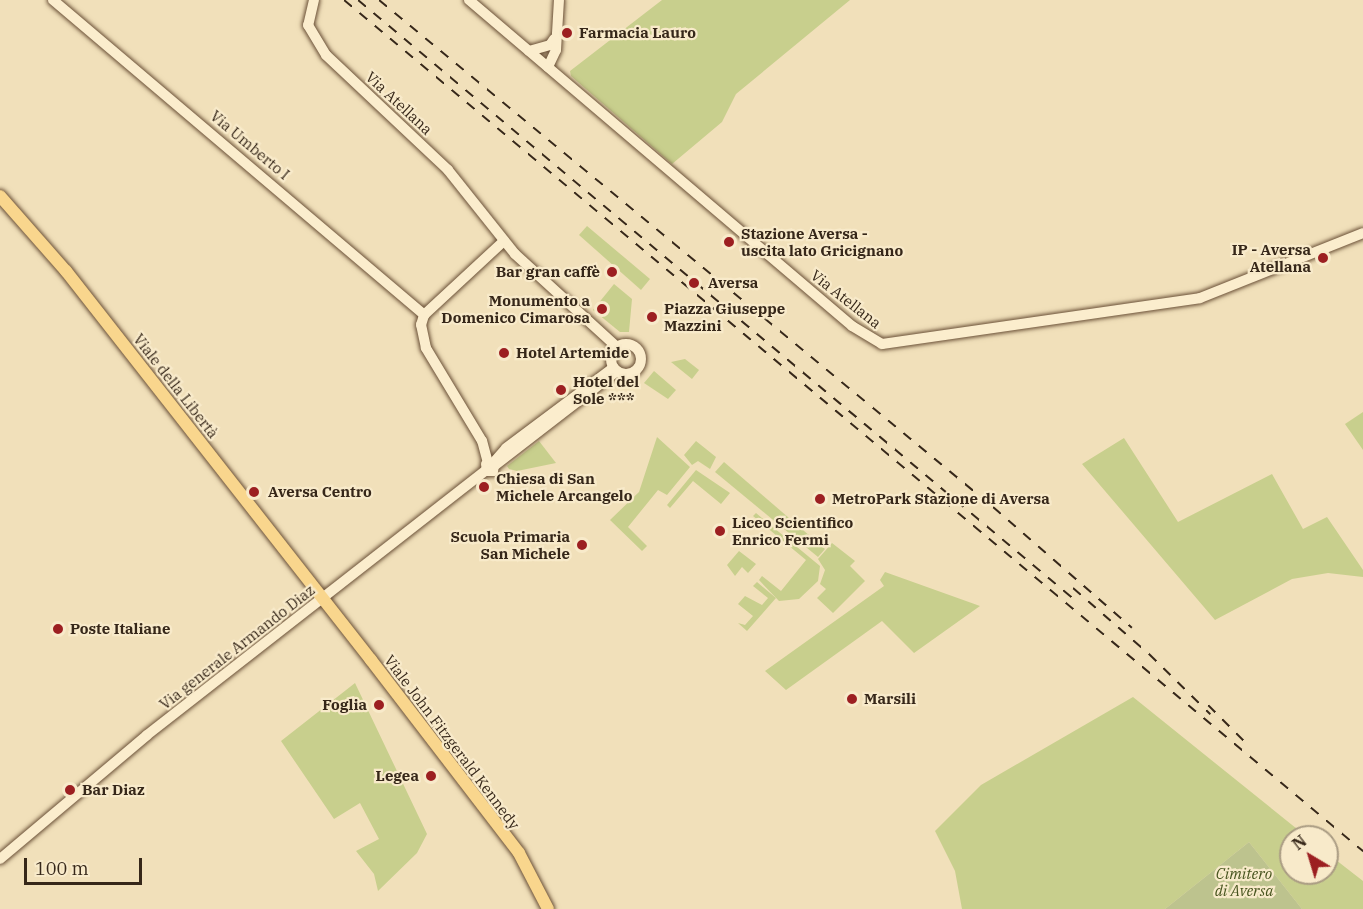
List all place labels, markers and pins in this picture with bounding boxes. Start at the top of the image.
place label: Farmacia Lauro [579,24,696,42]
marker: Farmacia Lauro [560,26,574,40]
place label: Stazione Aversa - uscita lato Gricignano [741,224,903,259]
marker: Stazione Aversa - uscita lato Gricignano [722,235,736,249]
place label: IP - Aversa Atellana [1232,240,1311,275]
marker: IP - Aversa Atellana [1316,251,1330,265]
place label: Bar gran caffè [496,263,600,281]
marker: Bar gran caffè [605,265,619,279]
marker: Aversa [685,274,703,292]
place label: Aversa [708,274,758,292]
place label: Monumento a Domenico Cimarosa [441,291,590,326]
place label: Piazza Giuseppe Mazzini [664,299,785,334]
marker: Monumento a Domenico Cimarosa [595,302,609,316]
marker: Piazza Giuseppe Mazzini [645,310,659,324]
place label: Hotel Artemide [516,344,629,362]
marker: Hotel Artemide [497,346,511,360]
place label: Hotel del Sole *** [573,372,639,407]
marker: Hotel del Sole *** [554,383,568,397]
place label: Chiesa di San Michele Arcangelo [496,469,632,504]
marker: Chiesa di San Michele Arcangelo [477,480,491,494]
marker: Aversa Centro [245,483,263,501]
place label: Aversa Centro [268,483,372,501]
place label: MetroPark Stazione di Aversa [832,490,1050,508]
marker: MetroPark Stazione di Aversa [813,492,827,506]
place label: Liceo Scientifico Enrico Fermi [732,513,853,548]
marker: Liceo Scientifico Enrico Fermi [713,524,727,538]
place label: Scuola Primaria San Michele [451,527,570,562]
marker: Scuola Primaria San Michele [575,538,589,552]
place label: Poste Italiane [70,620,170,638]
marker: Poste Italiane [51,622,65,636]
place label: Marsili [864,690,916,708]
marker: Marsili [845,692,859,706]
place label: Foglia [322,696,367,714]
marker: Foglia [372,698,386,712]
place label: Legea [376,767,419,785]
marker: Legea [424,769,438,783]
place label: Bar Diaz [82,781,145,799]
marker: Bar Diaz [63,783,77,797]

